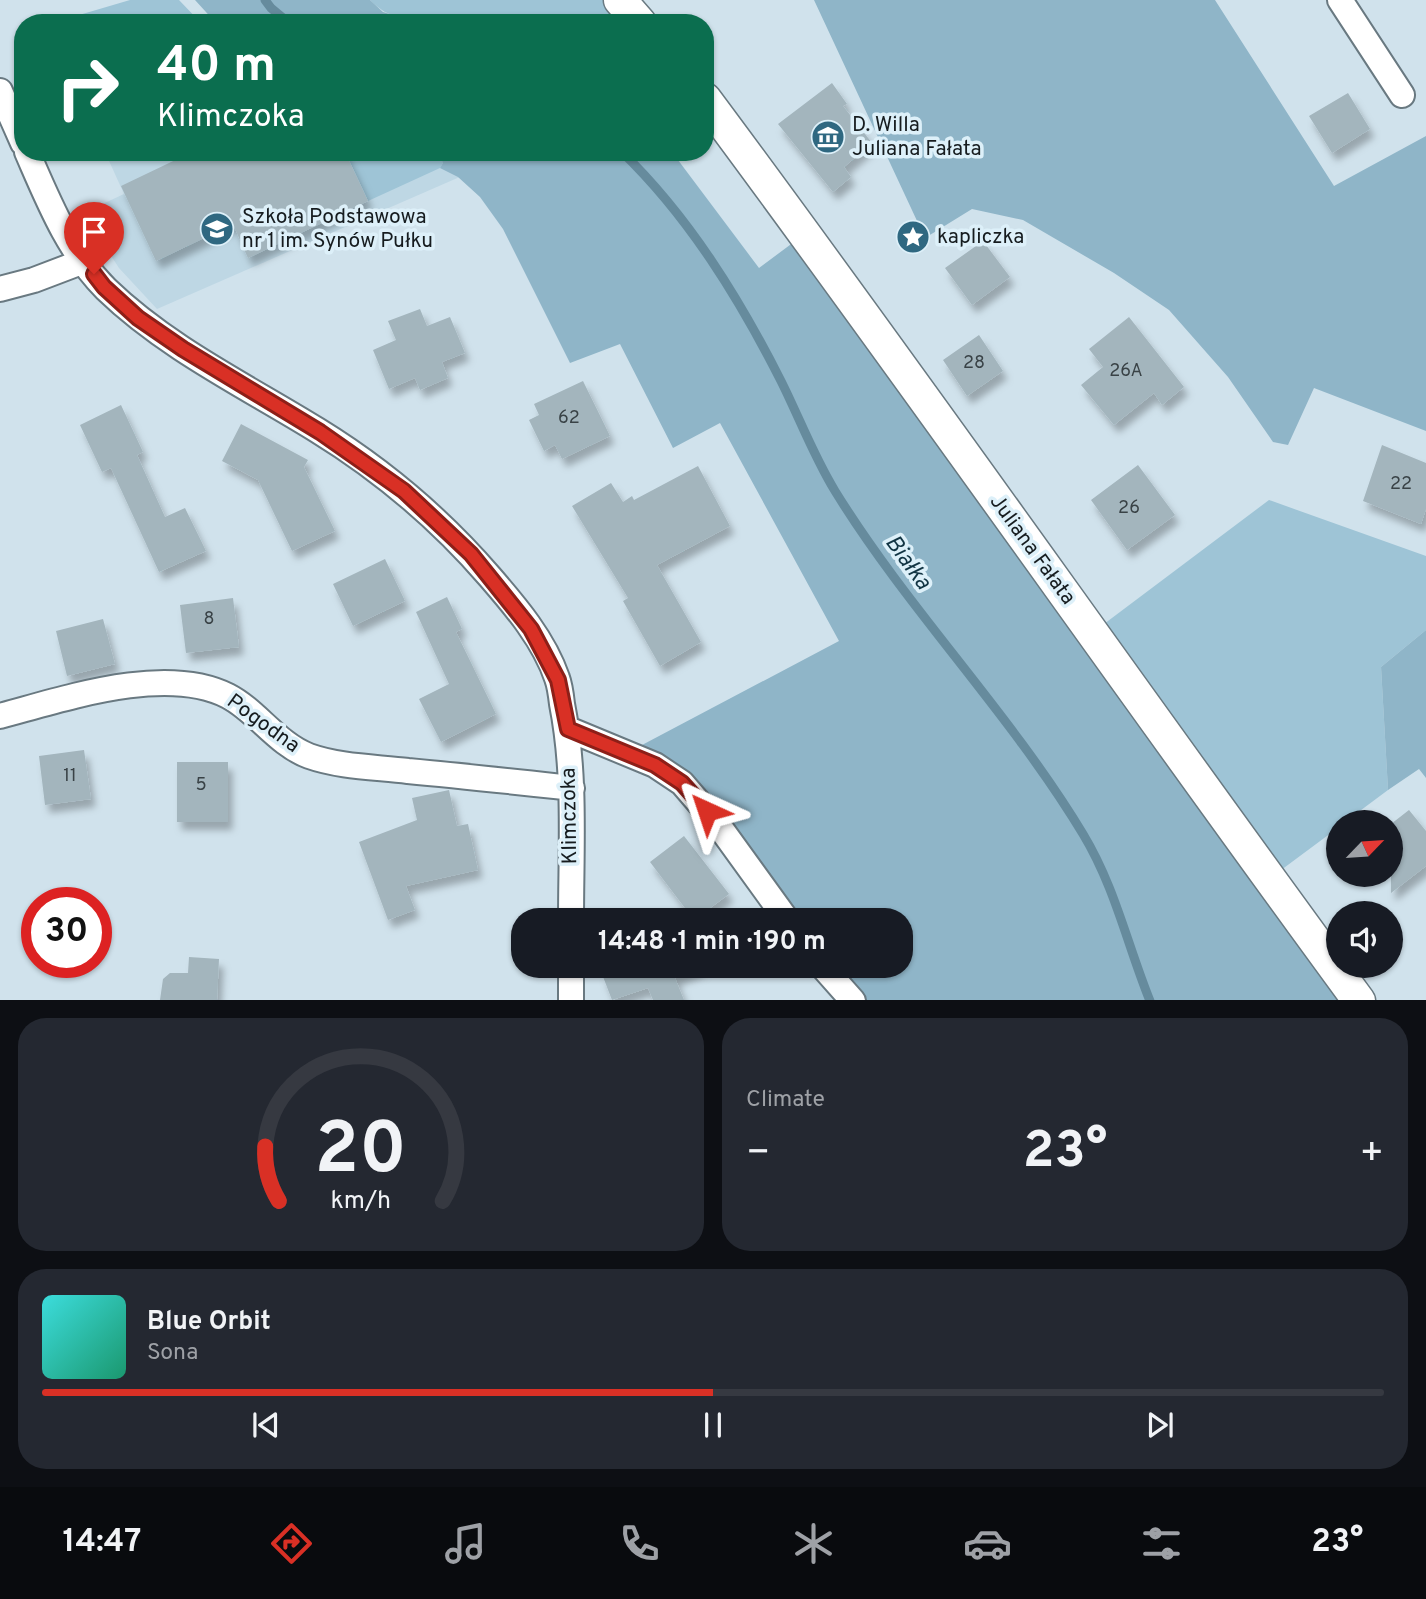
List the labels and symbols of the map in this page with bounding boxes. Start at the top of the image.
place label: D. Willa Juliana Fałata [852,112,982,163]
museum icon: D. Willa Juliana Fałata [809,118,847,156]
pin [64,202,124,274]
place label: Szkoła Podstawowa nr 1 im. Synów Pułku [242,204,433,255]
school or university icon: Szkoła Podstawowa nr 1 im. Synów Pułku [198,210,236,248]
place icon: kapliczka [894,218,932,256]
place label: kapliczka [937,224,1024,251]
house number: 28 [963,352,985,375]
house number: 26A [1109,360,1143,383]
house number: 62 [558,407,580,430]
house number: 22 [1390,473,1412,496]
street label: Juliana Fałata [983,490,1081,610]
house number: 26 [1118,497,1140,520]
water label: Białka [877,530,937,596]
house number: 8 [204,608,215,631]
street label: Pogodna [221,688,305,760]
house number: 11 [63,765,77,788]
street label: Klimczoka [556,767,584,865]
house number: 5 [195,774,207,797]
position arrow [670,774,744,848]
north arrow [1326,810,1404,887]
speed limit sign: 30 [21,887,112,978]

